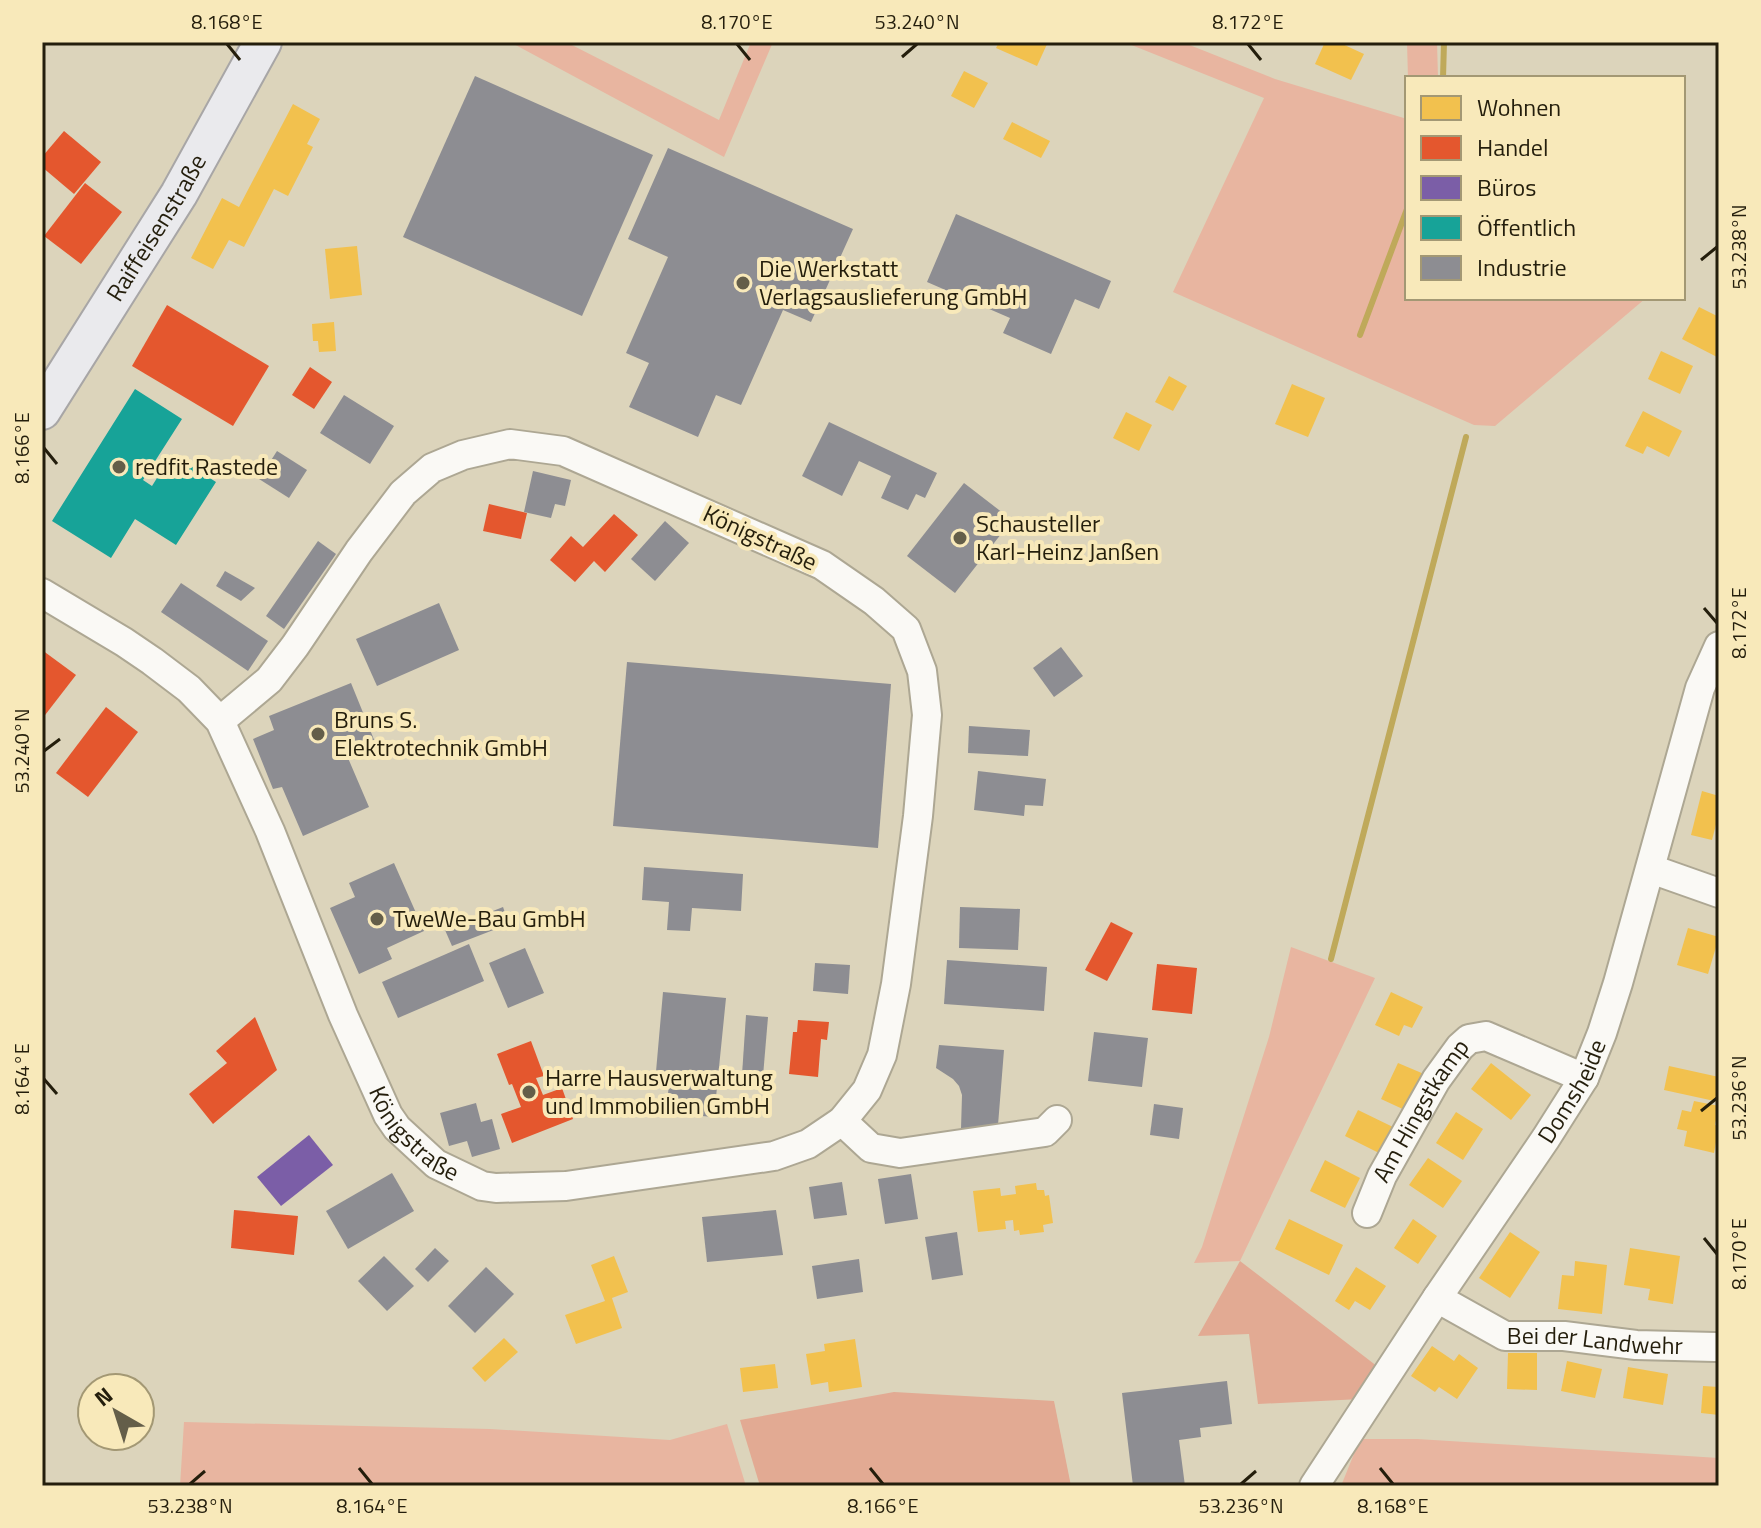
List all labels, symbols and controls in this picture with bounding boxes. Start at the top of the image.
text: 8.168°E [191,6,263,37]
text: 8.170°E [701,6,773,37]
text: 53.240°N [874,6,960,37]
text: 8.172°E [1212,6,1284,37]
legend [1405,76,1685,300]
text: Wohnen [1477,89,1561,125]
text: Handel [1477,129,1548,165]
street label: Raiffeisenstraße [97,147,215,308]
text: Büros [1477,169,1536,205]
text: 53.238°N [1723,204,1754,290]
text: Öffentlich [1477,209,1576,245]
text: Industrie [1477,249,1567,285]
place label: Die Werkstatt Verlagsauslieferung GmbH [759,250,1028,314]
marker: Die Werkstatt Verlagsauslieferung GmbH [734,274,752,292]
text: 8.166°E [6,412,37,484]
place label: redfit Rastede [135,448,278,484]
marker: redfit Rastede [110,458,128,476]
street label: Königstraße [697,495,823,579]
place label: Schausteller Karl-Heinz Janßen [976,505,1159,569]
marker: Schausteller Karl-Heinz Janßen [951,529,969,547]
text: 8.172°E [1723,587,1754,659]
place label: Bruns S. Elektrotechnik GmbH [334,701,548,765]
text: 53.240°N [6,708,37,794]
marker: Bruns S. Elektrotechnik GmbH [309,725,327,743]
place label: TweWe-Bau GmbH [393,900,586,936]
marker: TweWe-Bau GmbH [368,910,386,928]
street label: Am Hingstkamp [1363,1031,1477,1189]
street label: Domsheide [1528,1034,1615,1150]
text: 8.164°E [6,1043,37,1115]
text: 53.236°N [1723,1055,1754,1141]
place label: Harre Hausverwaltung und Immobilien GmbH [545,1059,773,1123]
street label: Königstraße [360,1080,465,1189]
marker: Harre Hausverwaltung und Immobilien GmbH [520,1083,538,1101]
text: 8.170°E [1723,1218,1754,1290]
street label: Bei der Landwehr [1507,1317,1683,1363]
north arrow [76,1372,156,1452]
text: N [87,1378,120,1414]
text: 53.238°N [147,1490,233,1521]
text: 8.164°E [336,1490,408,1521]
text: 8.166°E [847,1490,919,1521]
text: 53.236°N [1198,1490,1284,1521]
text: 8.168°E [1357,1490,1429,1521]

